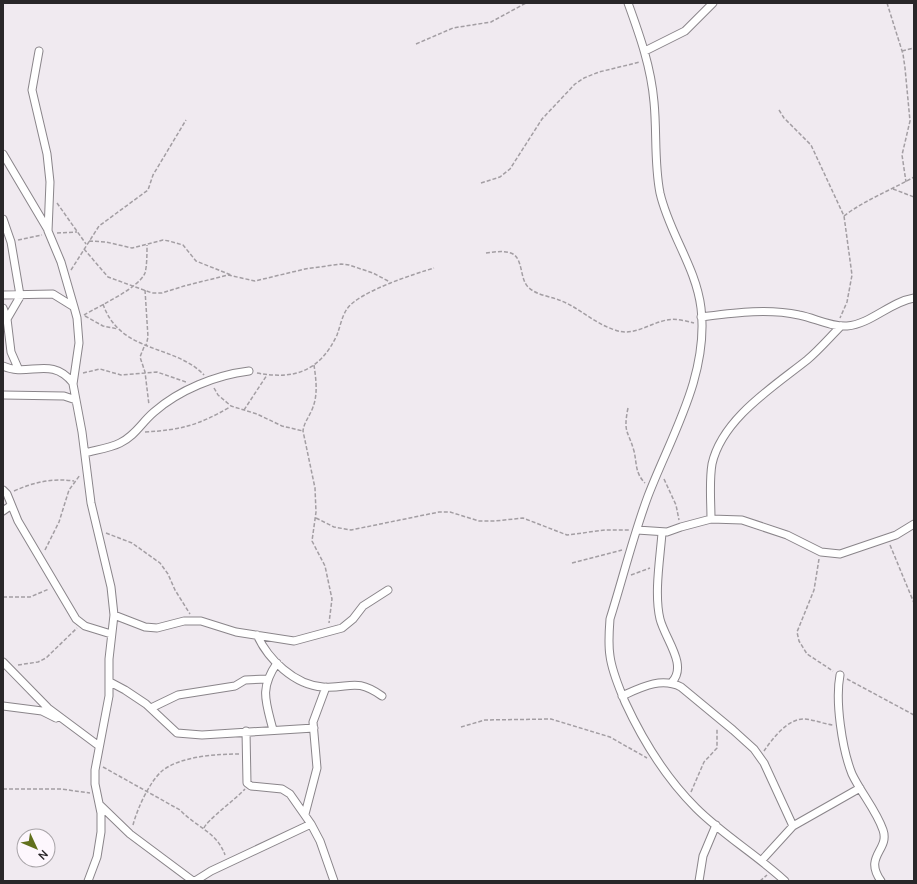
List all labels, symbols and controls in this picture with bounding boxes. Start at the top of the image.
north arrow [16,828,56,868]
text: N [35,847,52,863]

